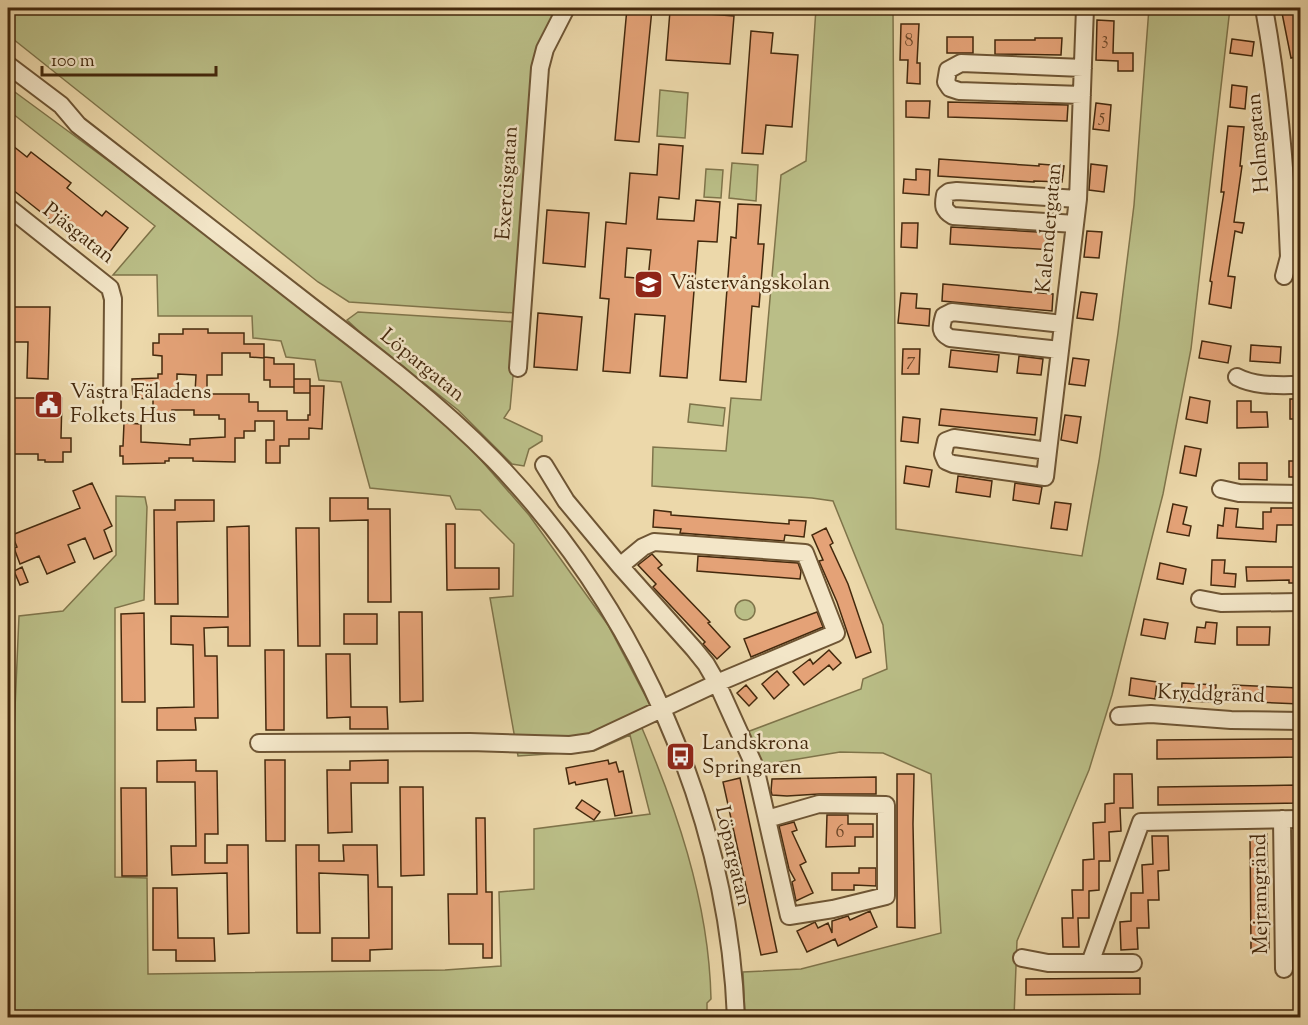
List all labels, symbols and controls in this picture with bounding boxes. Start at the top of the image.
house number: 3 [1101,27,1109,53]
house number: 8 [905,29,914,55]
scale bar [42,39,216,77]
text: 100 m [51,49,95,75]
street label: Holmgatan [1240,92,1278,194]
house number: 5 [1098,104,1105,130]
street label: Exercisgatan [489,125,527,241]
street label: Kalendergatan [1029,162,1071,294]
street label: Pjäsgatan [36,196,120,272]
school or university icon: Västervångskolan [633,268,665,300]
place label: Västervångskolan [670,269,830,299]
street label: Löpargatan [373,322,471,410]
house number: 7 [906,348,916,374]
place label: Västra Fäladens Folkets Hus [70,378,211,432]
public building icon: Västra Fäladens Folkets Hus [33,389,65,421]
street label: Kryddgränd [1157,678,1266,712]
place label: Landskrona Springaren [702,729,809,783]
bus stop icon: Landskrona Springaren [665,740,697,772]
street label: Löpargatan [706,803,758,909]
house number: 6 [836,820,845,846]
street label: Mejramgränd [1245,833,1277,955]

